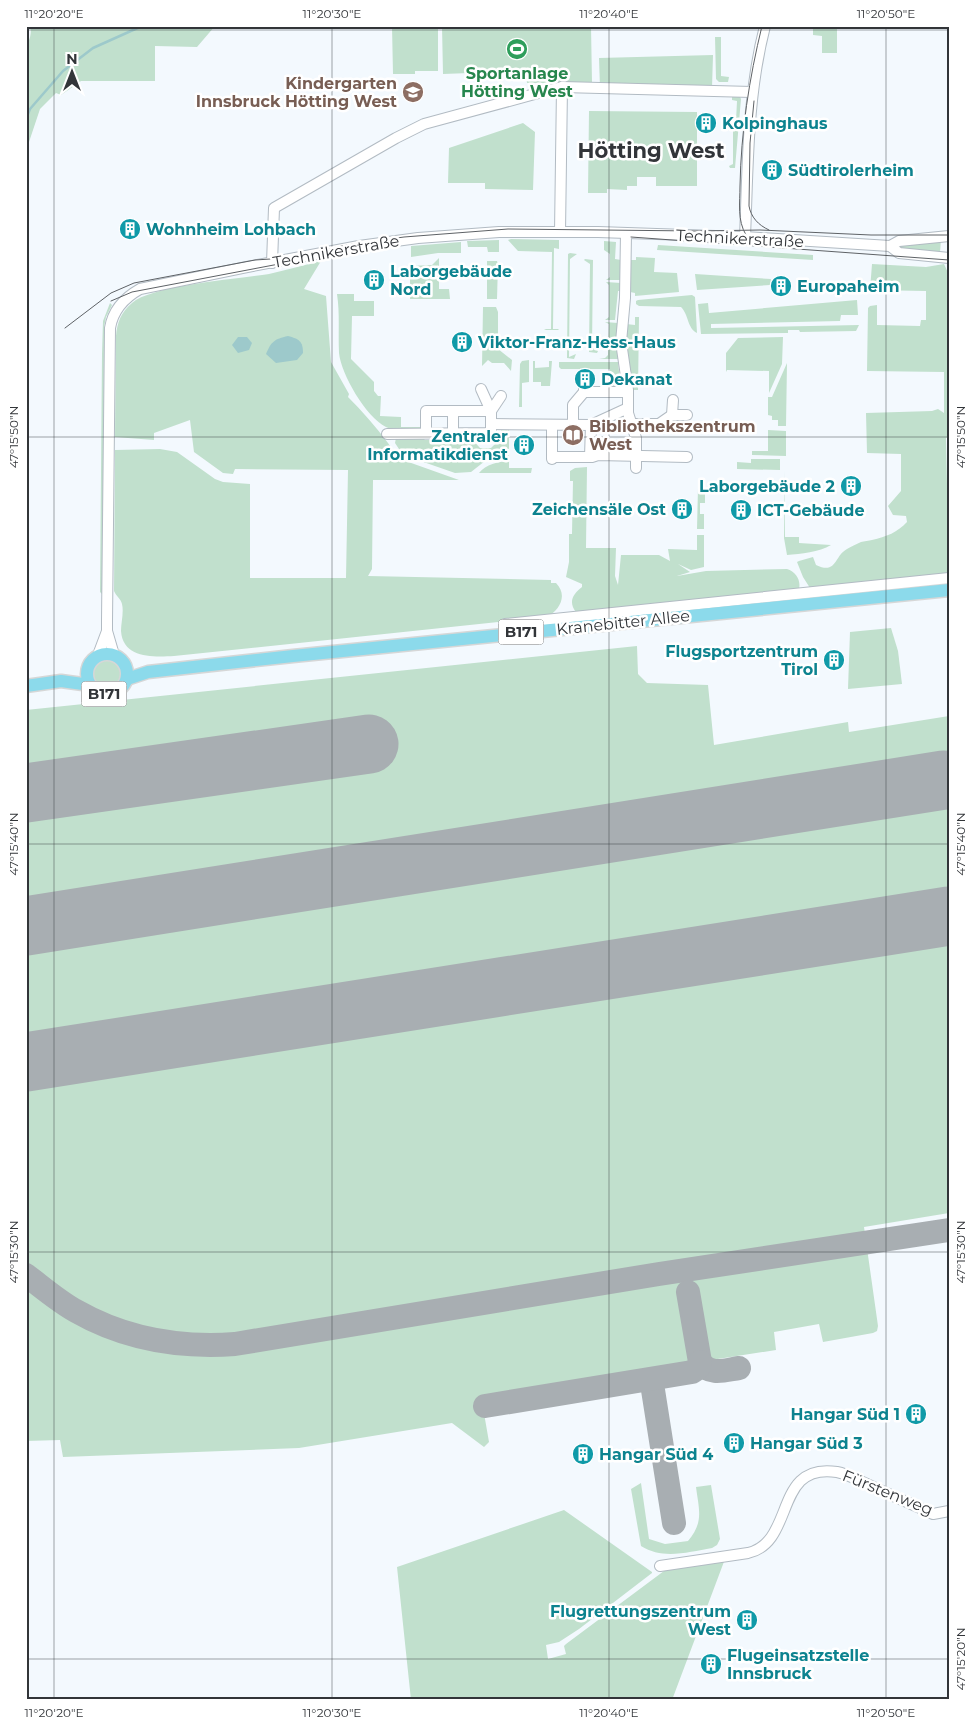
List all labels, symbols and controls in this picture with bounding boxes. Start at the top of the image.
text: 11°20'20"E [25,6,83,21]
text: 11°20'30"E [303,6,361,21]
text: 11°20'40"E [579,6,639,21]
text: 11°20'50"E [857,6,915,21]
sports icon: Sportanlage Hötting West [505,37,529,61]
north arrow [48,48,98,98]
text: N [66,50,78,68]
place label: Sportanlage Hötting West [461,64,573,101]
place label: Kindergarten Innsbruck Hötting West [196,74,397,111]
school or university icon: Kindergarten Innsbruck Hötting West [401,80,425,104]
building icon: Kolpinghaus [694,111,718,135]
place label: Kolpinghaus [722,114,828,133]
district label: Hötting West [577,138,725,163]
building icon: Südtirolerheim [760,158,784,182]
place label: Südtirolerheim [788,161,914,180]
building icon: Wohnheim Lohbach [118,217,142,241]
place label: Wohnheim Lohbach [146,220,316,239]
street label: Technikerstraße [676,226,804,251]
street label: Technikerstraße [271,231,401,272]
place label: Laborgebäude Nord [390,262,512,299]
building icon: Laborgebäude Nord [362,268,386,292]
building icon: Europaheim [769,274,793,298]
place label: Europaheim [797,277,900,296]
building icon: Viktor-Franz-Hess-Haus [450,330,474,354]
place label: Viktor-Franz-Hess-Haus [477,333,676,352]
building icon: Dekanat [573,367,597,391]
place label: Dekanat [601,370,672,389]
text: 47°15'50"N [6,406,21,468]
text: 47°15'50"N [953,406,968,468]
place label: Bibliothekszentrum West [589,417,755,454]
library icon: Bibliothekszentrum West [561,423,585,447]
place label: Zentraler Informatikdienst [367,427,508,464]
building icon: Zentraler Informatikdienst [512,433,536,457]
building icon: Laborgebäude 2 [839,474,863,498]
place label: Laborgebäude 2 [699,477,835,496]
building icon: Zeichensäle Ost [670,497,694,521]
building icon: ICT-Gebäude [729,498,753,522]
place label: Zeichensäle Ost [532,500,666,519]
place label: ICT-Gebäude [757,501,865,520]
street label: Kranebitter Allee [555,606,691,639]
road number: B171 [498,620,544,644]
place label: Flugsportzentrum Tirol [665,642,818,679]
building icon: Flugsportzentrum Tirol [822,648,846,672]
road number: B171 [82,682,126,706]
text: 47°15'40"N [6,812,21,876]
text: 47°15'40"N [953,812,968,876]
text: 47°15'30"N [6,1221,21,1283]
text: 47°15'30"N [953,1221,968,1283]
building icon: Hangar Süd 1 [904,1402,928,1426]
place label: Hangar Süd 1 [791,1405,900,1424]
building icon: Hangar Süd 3 [722,1431,746,1455]
place label: Hangar Süd 3 [750,1434,863,1453]
building icon: Hangar Süd 4 [571,1442,595,1466]
place label: Hangar Süd 4 [599,1445,713,1464]
street label: Fürstenweg [840,1466,936,1519]
place label: Flugrettungszentrum West [550,1602,731,1639]
building icon: Flugrettungszentrum West [735,1608,759,1632]
text: 47°15'20"N [953,1628,968,1690]
place label: Flugeinsatzstelle Innsbruck [727,1646,869,1683]
building icon: Flugeinsatzstelle Innsbruck [699,1652,723,1676]
text: 11°20'20"E [25,1705,83,1720]
text: 11°20'30"E [303,1705,361,1720]
text: 11°20'40"E [579,1705,639,1720]
text: 11°20'50"E [857,1705,915,1720]

